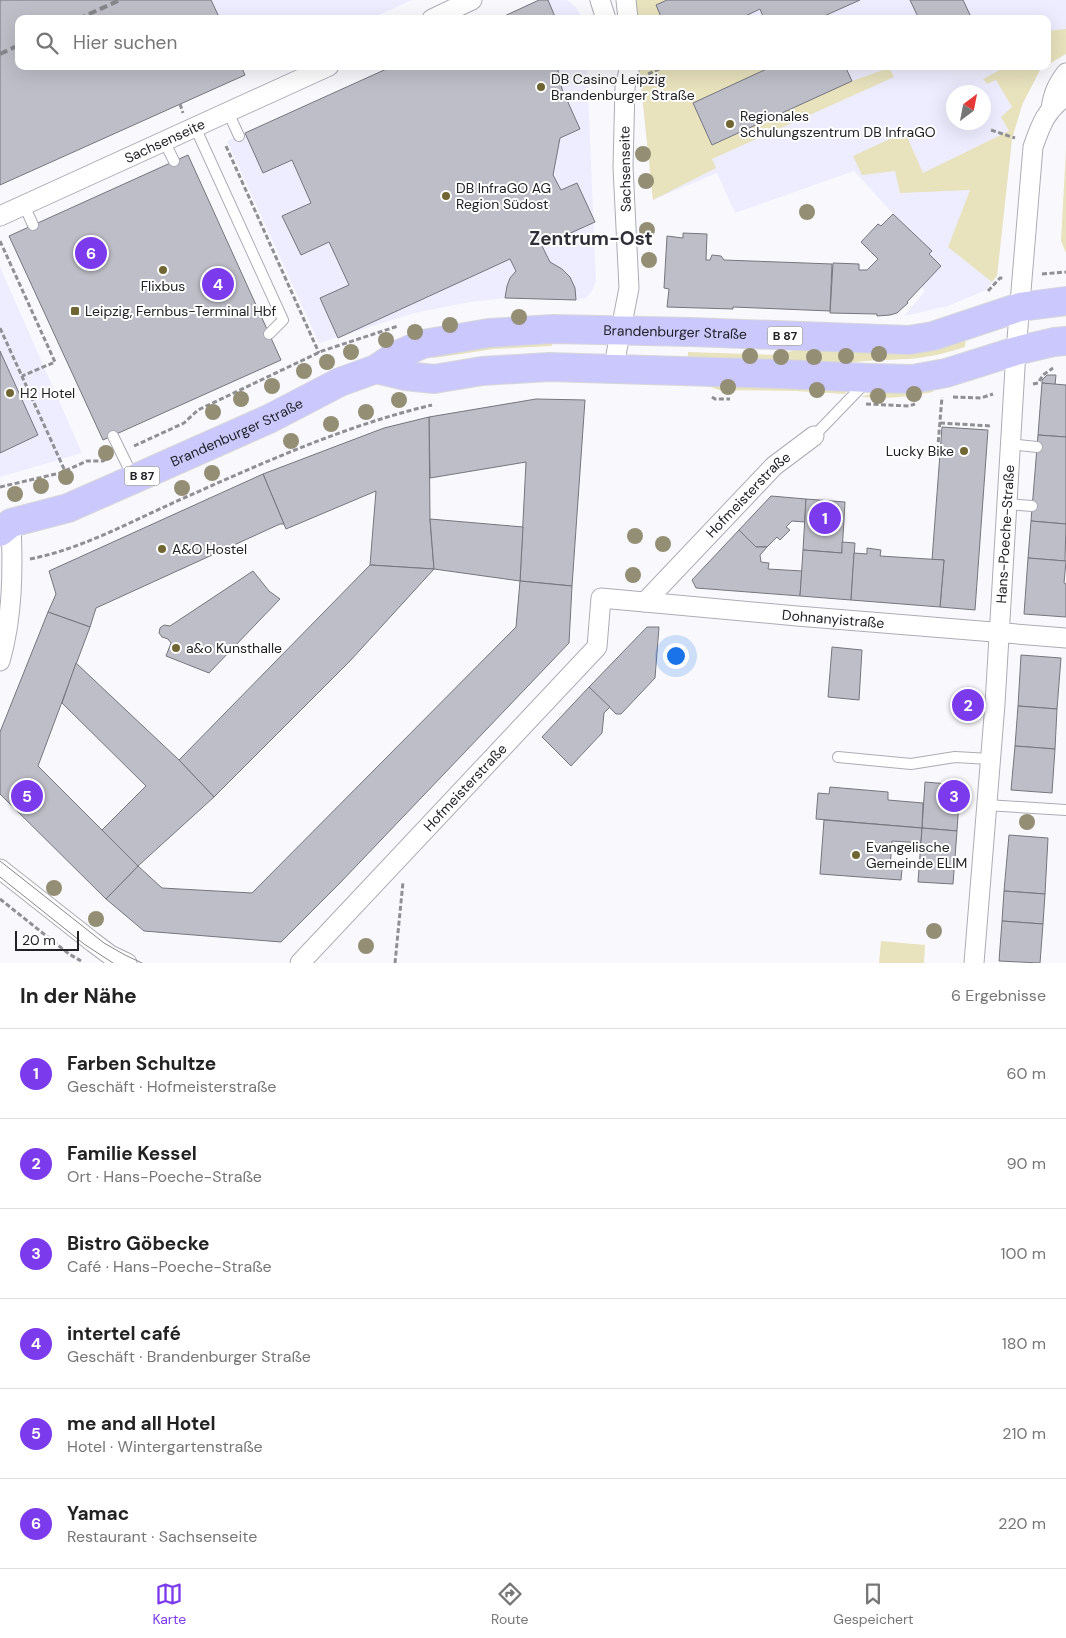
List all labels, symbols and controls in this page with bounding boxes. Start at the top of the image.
search box [15,15,1051,70]
icon: search [33,29,61,57]
text: Hier suchen [73,30,177,55]
place label: DB Casino Leipzig Brandenburger Straße [551,70,695,104]
marker: DB Casino Leipzig Brandenburger Straße [535,81,547,93]
north arrow [946,85,991,130]
place label: Regionales Schulungszentrum DB InfraGO [740,107,936,141]
street label: Sachsenseite [122,115,208,167]
marker: Regionales Schulungszentrum DB InfraGO [724,118,736,130]
street label: Sachsenseite [615,126,635,212]
place label: DB InfraGO AG Region Südost [456,179,551,213]
marker: DB InfraGO AG Region Südost [440,190,452,202]
district label: Zentrum-Ost [529,226,653,251]
pin: 6 [75,234,107,272]
marker: Flixbus [157,264,169,276]
pin: 4 [202,265,234,303]
place label: Flixbus [141,277,185,295]
place label: Leipzig, Fernbus-Terminal Hbf [85,302,276,320]
marker: Leipzig, Fernbus-Terminal Hbf [69,305,81,317]
street label: Brandenburger Straße [603,321,747,343]
road number: B 87 [768,326,802,346]
place label: H2 Hotel [20,384,75,402]
marker: H2 Hotel [4,387,16,399]
street label: Brandenburger Straße [168,394,306,471]
place label: Lucky Bike [886,442,954,460]
marker: Lucky Bike [958,445,970,457]
street label: Hofmeisterstraße [702,448,794,541]
street label: Hans-Poeche-Straße [992,464,1018,604]
road number: B 87 [124,466,160,486]
pin: 1 [809,499,841,537]
place label: A&O Hostel [172,540,247,558]
marker: A&O Hostel [156,543,168,555]
street label: Dohnanyistraße [781,606,885,632]
place label: a&o Kunsthalle [186,639,282,657]
marker: a&o Kunsthalle [170,642,182,654]
your location [663,643,689,669]
pin: 2 [952,686,984,724]
street label: Hofmeisterstraße [420,740,511,835]
pin: 5 [11,777,43,815]
pin: 3 [938,777,970,815]
place label: Evangelische Gemeinde ELIM [866,838,967,872]
marker: Evangelische Gemeinde ELIM [850,849,862,861]
scale bar [15,928,79,951]
text: 20 m [22,931,56,949]
text: In der Nähe [20,982,137,1010]
text: 6 Ergebnisse [951,985,1046,1006]
text: Farben Schultze [67,1051,216,1076]
text: 1 [33,1063,39,1084]
text: 60 m [1006,1063,1046,1084]
text: Geschäft · Hofmeisterstraße [67,1076,276,1097]
text: Familie Kessel [67,1141,197,1166]
text: 2 [31,1153,41,1174]
text: 90 m [1006,1153,1046,1174]
text: Ort · Hans-Poeche-Straße [67,1166,262,1187]
text: Bistro Göbecke [67,1231,209,1256]
text: 3 [31,1243,41,1264]
text: 100 m [1001,1243,1046,1264]
text: Café · Hans-Poeche-Straße [67,1256,272,1277]
text: intertel café [67,1321,181,1346]
text: 4 [31,1333,41,1354]
text: 180 m [1002,1333,1046,1354]
text: Geschäft · Brandenburger Straße [67,1346,311,1367]
text: me and all Hotel [67,1411,216,1436]
text: 5 [31,1423,41,1444]
text: 210 m [1002,1423,1046,1444]
text: Hotel · Wintergartenstraße [67,1436,263,1457]
text: Yamac [67,1501,129,1526]
text: 6 [31,1513,41,1534]
text: 220 m [998,1513,1046,1534]
text: Restaurant · Sachsenseite [67,1526,257,1547]
tab: Karte [152,1580,186,1628]
tab: Route [491,1580,529,1628]
tab: Gespeichert [833,1580,914,1628]

